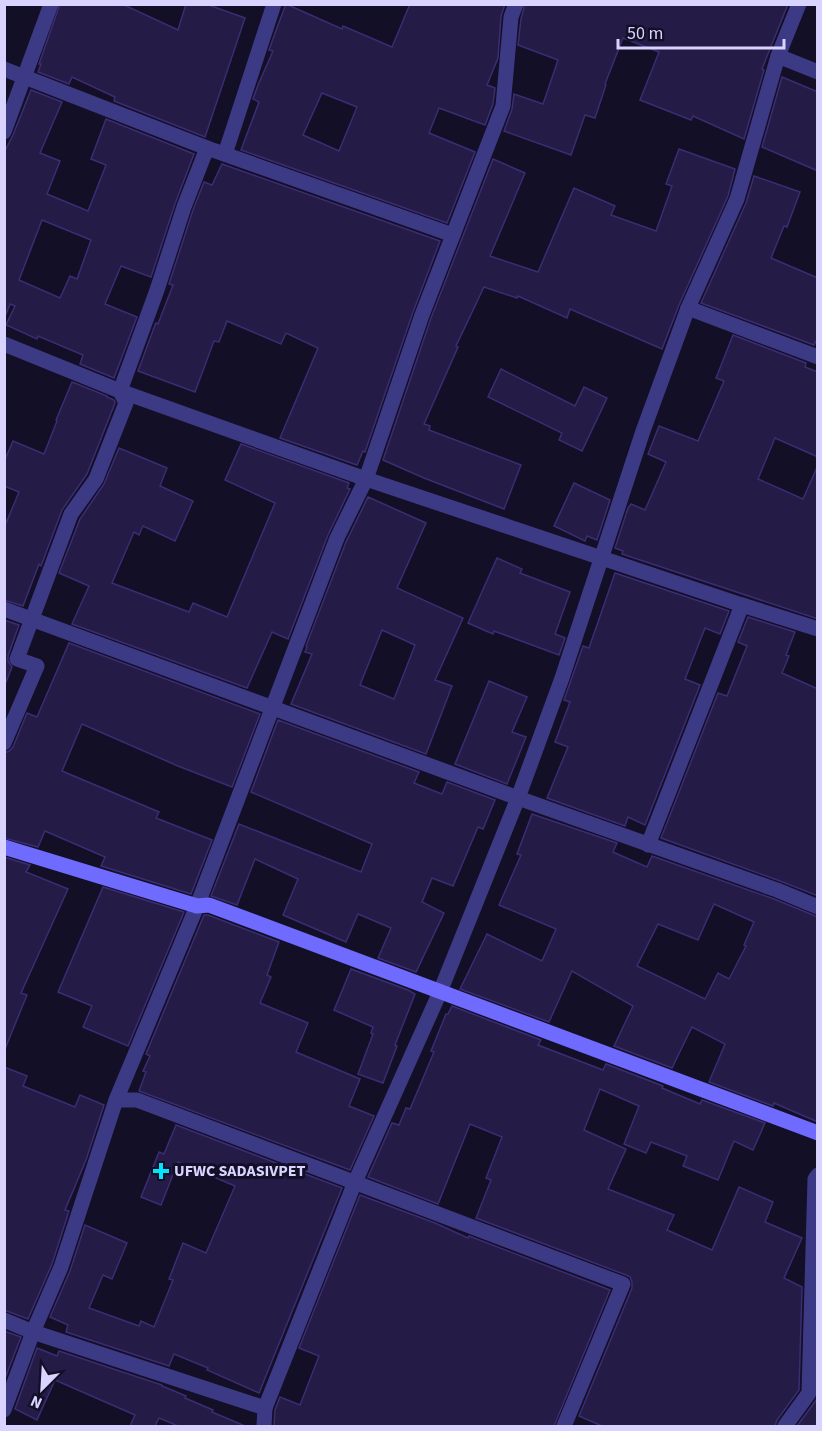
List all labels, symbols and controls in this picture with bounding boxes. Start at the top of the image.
scale bar [618,12,784,50]
text: 50 m [627,21,663,46]
place label: UFWC SADASIVPET [174,1160,306,1182]
marker: UFWC SADASIVPET [152,1162,170,1180]
north arrow [12,1359,72,1419]
text: N [27,1390,46,1414]

